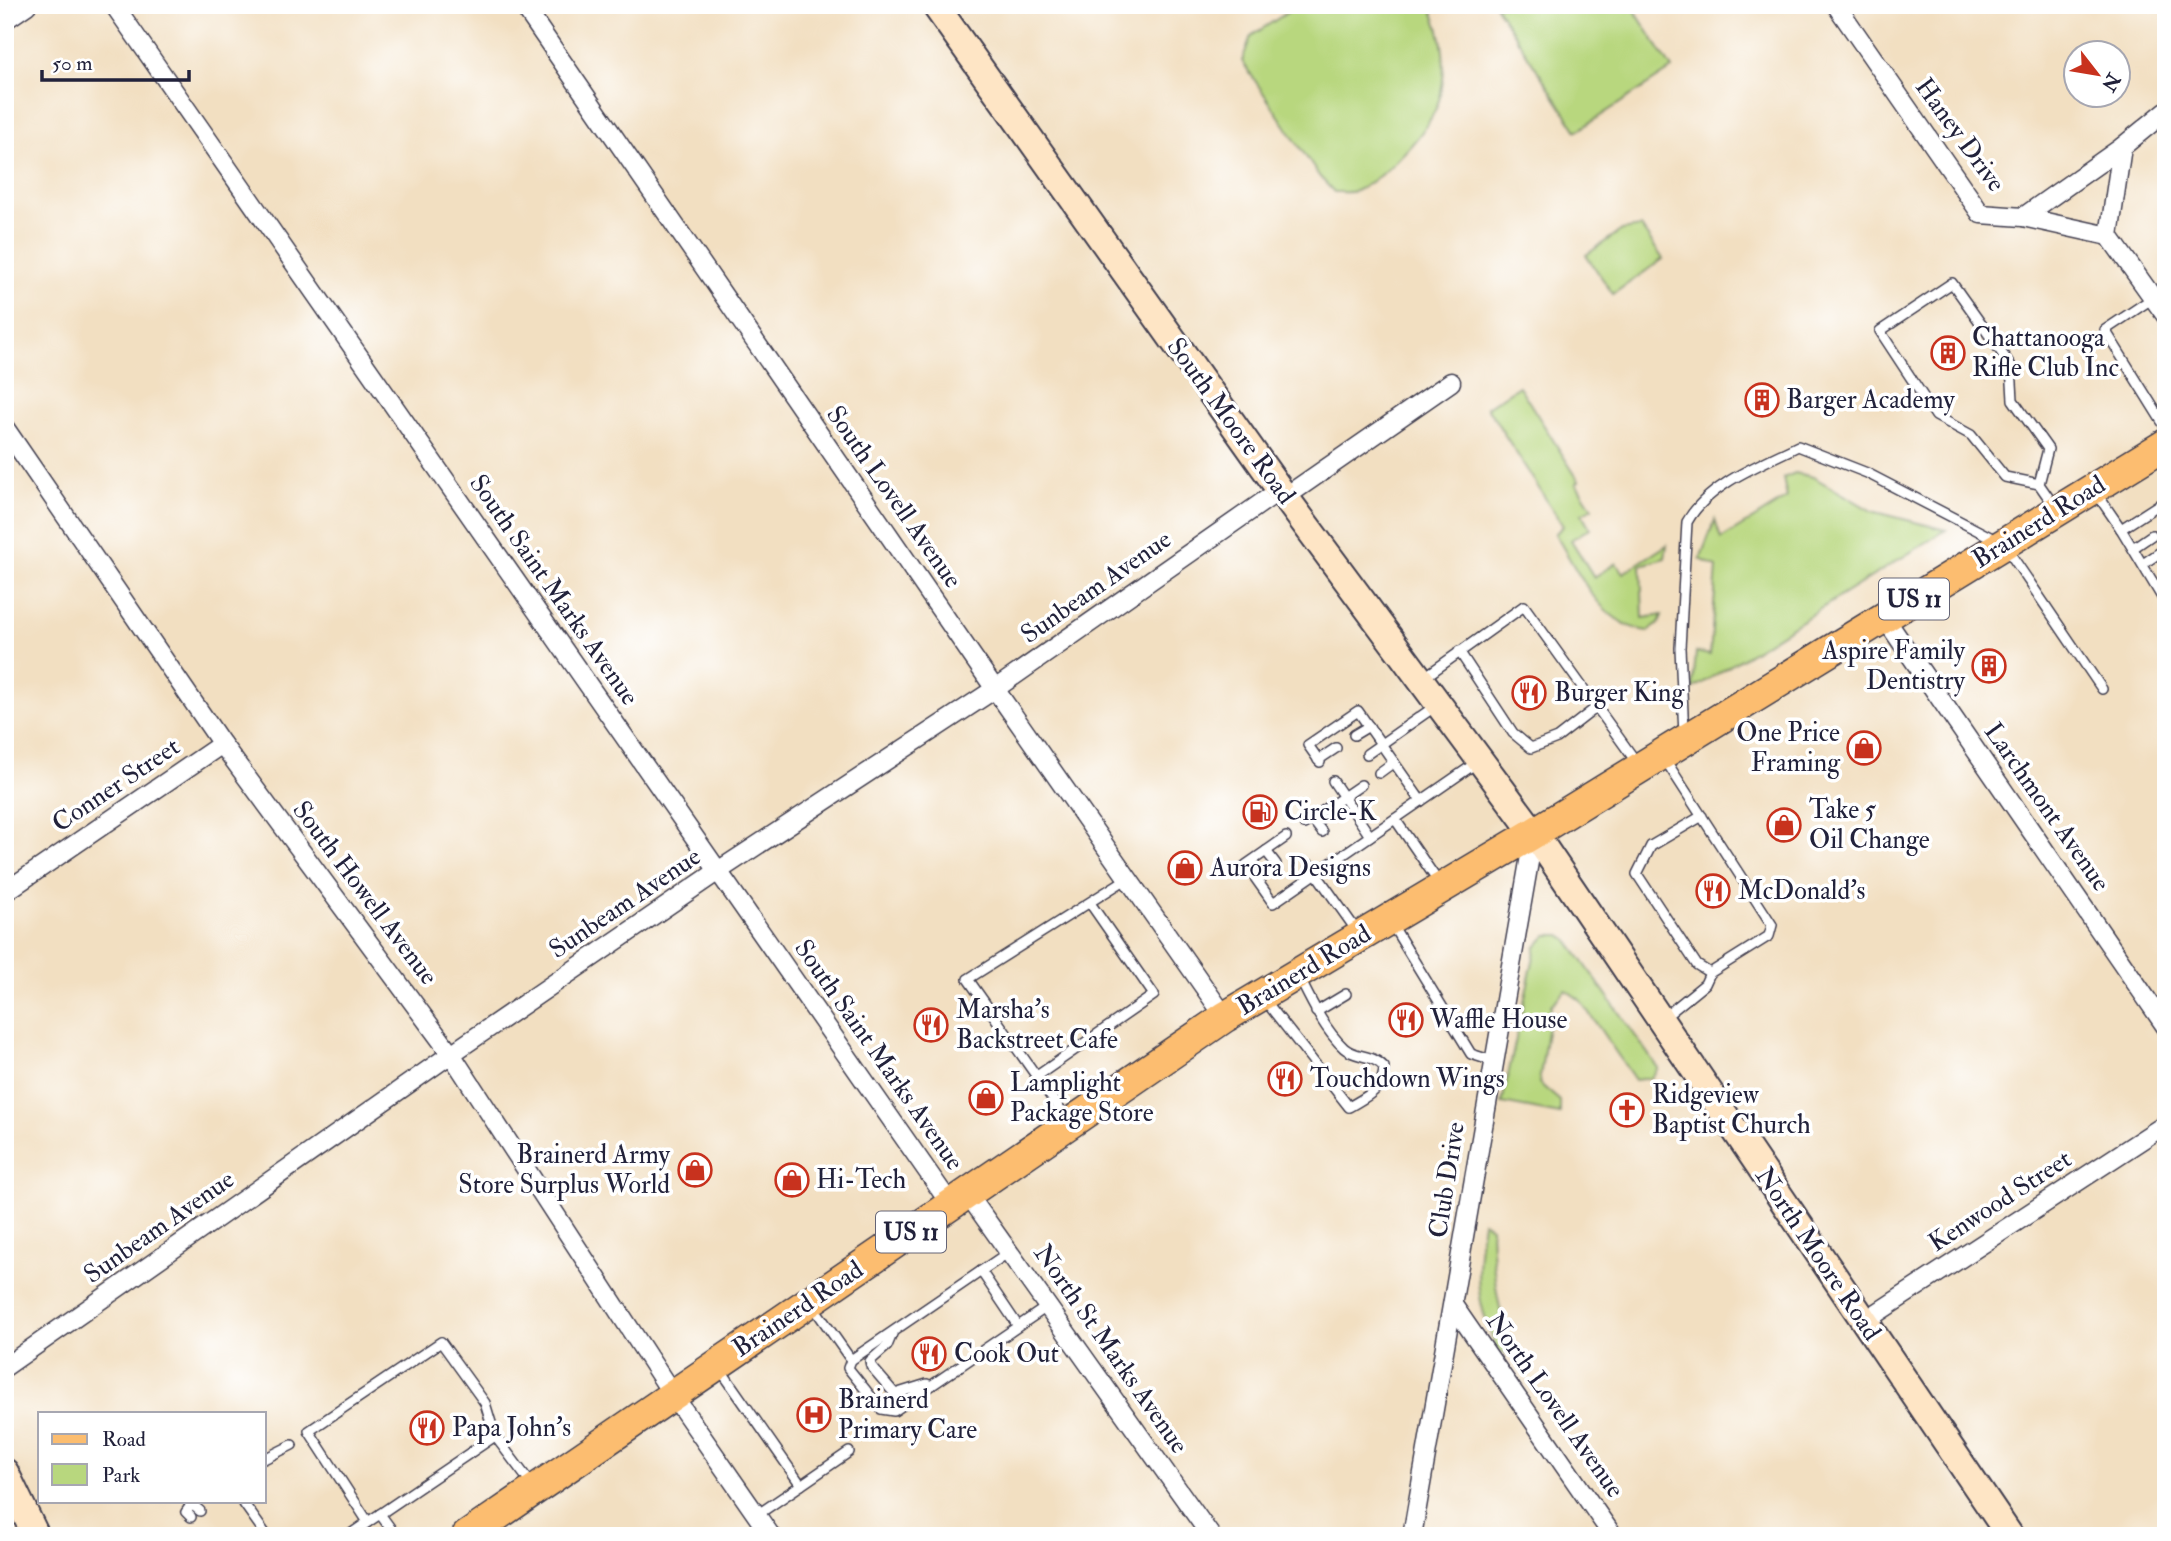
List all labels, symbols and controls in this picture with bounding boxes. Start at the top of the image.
scale bar [42,38,189,82]
north arrow [2062,38,2132,108]
text: 50 m [52,50,93,77]
text: N [2096,68,2126,97]
street label: Haney Drive [1908,72,2012,198]
place label: Chattanooga Rifle Club Inc [1972,322,2119,384]
street label: South Moore Road [1160,332,1302,511]
building icon: Chattanooga Rifle Club Inc [1929,334,1967,372]
building icon: Barger Academy [1743,381,1781,419]
place label: Barger Academy [1786,384,1955,416]
street label: South Lovell Avenue [819,400,969,594]
street label: South Saint Marks Avenue [462,468,646,712]
street label: Brainerd Road [1967,468,2112,575]
street label: Sunbeam Avenue [1015,523,1178,651]
road number: US 11 [1879,578,1949,620]
place label: Aspire Family Dentistry [1821,635,1966,697]
building icon: Aspire Family Dentistry [1970,647,2008,685]
restaurant icon: Burger King [1510,674,1548,712]
place label: Burger King [1554,677,1685,709]
place label: One Price Framing [1736,717,1841,779]
street label: Larchmont Avenue [1977,717,2117,897]
shop icon: One Price Framing [1845,729,1883,767]
street label: Conner Street [46,731,186,839]
fuel station icon: Circle-K [1241,793,1279,831]
place label: Take 5 Oil Change [1809,794,1930,856]
street label: South Howell Avenue [285,795,445,991]
place label: Circle-K [1284,796,1377,828]
shop icon: Take 5 Oil Change [1765,806,1803,844]
street label: Sunbeam Avenue [543,840,707,966]
shop icon: Aurora Designs [1166,849,1204,887]
place label: Aurora Designs [1209,852,1371,884]
restaurant icon: McDonald's [1694,872,1732,910]
place label: McDonald's [1738,875,1865,907]
street label: Brainerd Road [1231,917,1377,1023]
street label: South Saint Marks Avenue [787,933,971,1177]
place label: Marsha's Backstreet Cafe [956,994,1118,1056]
restaurant icon: Waffle House [1387,1001,1425,1039]
place label: Waffle House [1429,1004,1568,1036]
restaurant icon: Marsha's Backstreet Cafe [912,1006,950,1044]
restaurant icon: Touchdown Wings [1266,1060,1304,1098]
place label: Touchdown Wings [1310,1063,1505,1095]
place label: Lamplight Package Store [1010,1067,1154,1129]
shop icon: Lamplight Package Store [967,1079,1005,1117]
place label: Ridgeview Baptist Church [1652,1079,1811,1142]
church icon: Ridgeview Baptist Church [1608,1091,1646,1129]
street label: Club Drive [1422,1120,1472,1240]
place label: Brainerd Army Store Surplus World [458,1139,671,1202]
street label: Kenwood Street [1923,1143,2077,1259]
shop icon: Brainerd Army Store Surplus World [676,1151,714,1189]
shop icon: Hi-Tech [773,1161,811,1199]
street label: North Moore Road [1748,1161,1888,1347]
street label: Sunbeam Avenue [78,1163,241,1291]
place label: Hi-Tech [816,1164,907,1196]
road number: US 11 [876,1212,946,1252]
street label: North St Marks Avenue [1027,1238,1195,1460]
street label: Brainerd Road [727,1254,870,1364]
street label: North Lovell Avenue [1479,1306,1631,1504]
restaurant icon: Cook Out [910,1335,948,1373]
place label: Cook Out [954,1338,1059,1370]
place label: Brainerd Primary Care [838,1384,977,1446]
hospital icon: Brainerd Primary Care [795,1396,833,1434]
restaurant icon: Papa John's [408,1409,446,1447]
legend [38,1412,266,1502]
place label: Papa John's [452,1412,571,1445]
text: Road [102,1426,147,1453]
text: Park [102,1462,140,1489]

